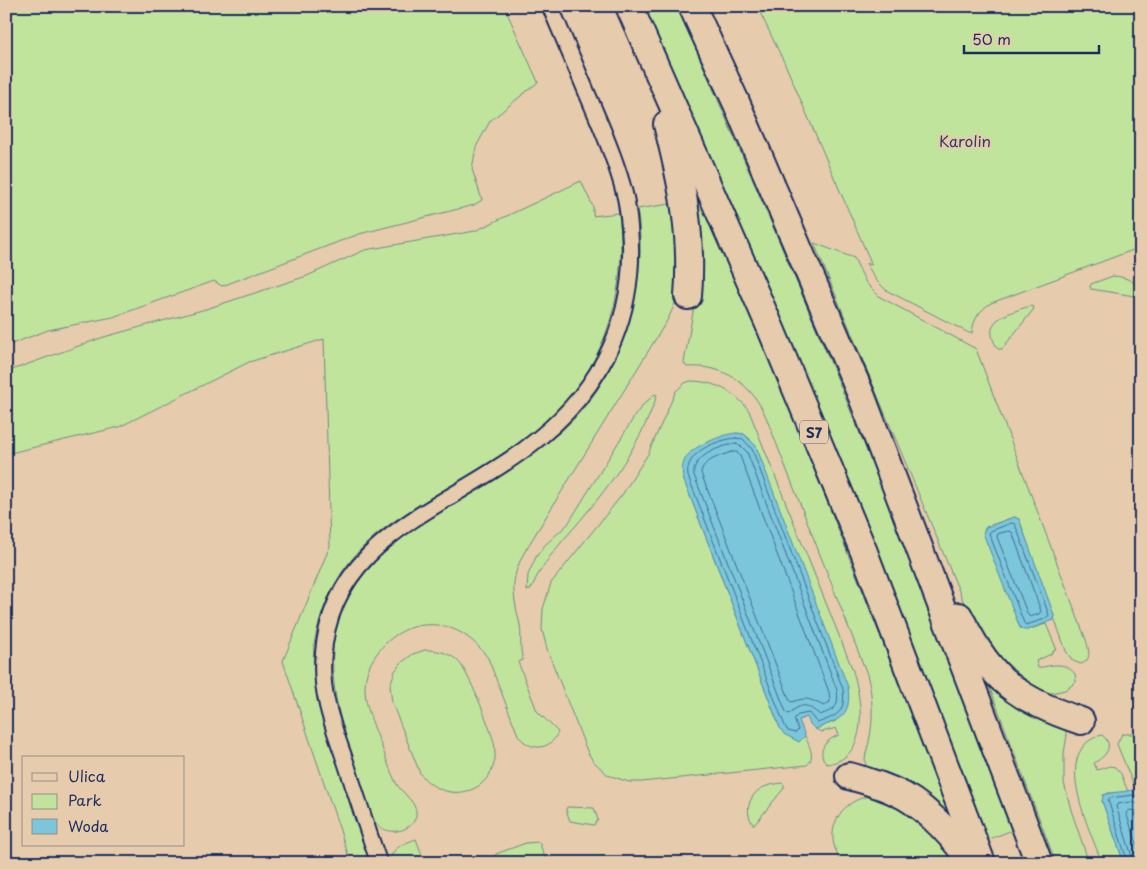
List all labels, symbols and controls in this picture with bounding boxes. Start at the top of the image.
scale bar [964,22,1100,54]
text: 50 m [972,27,1011,50]
park label: Karolin [939,129,991,152]
road number: S7 [800,421,828,444]
legend [22,756,185,846]
text: Ulica [68,764,106,787]
text: Park [68,788,102,811]
text: Woda [68,814,109,837]

